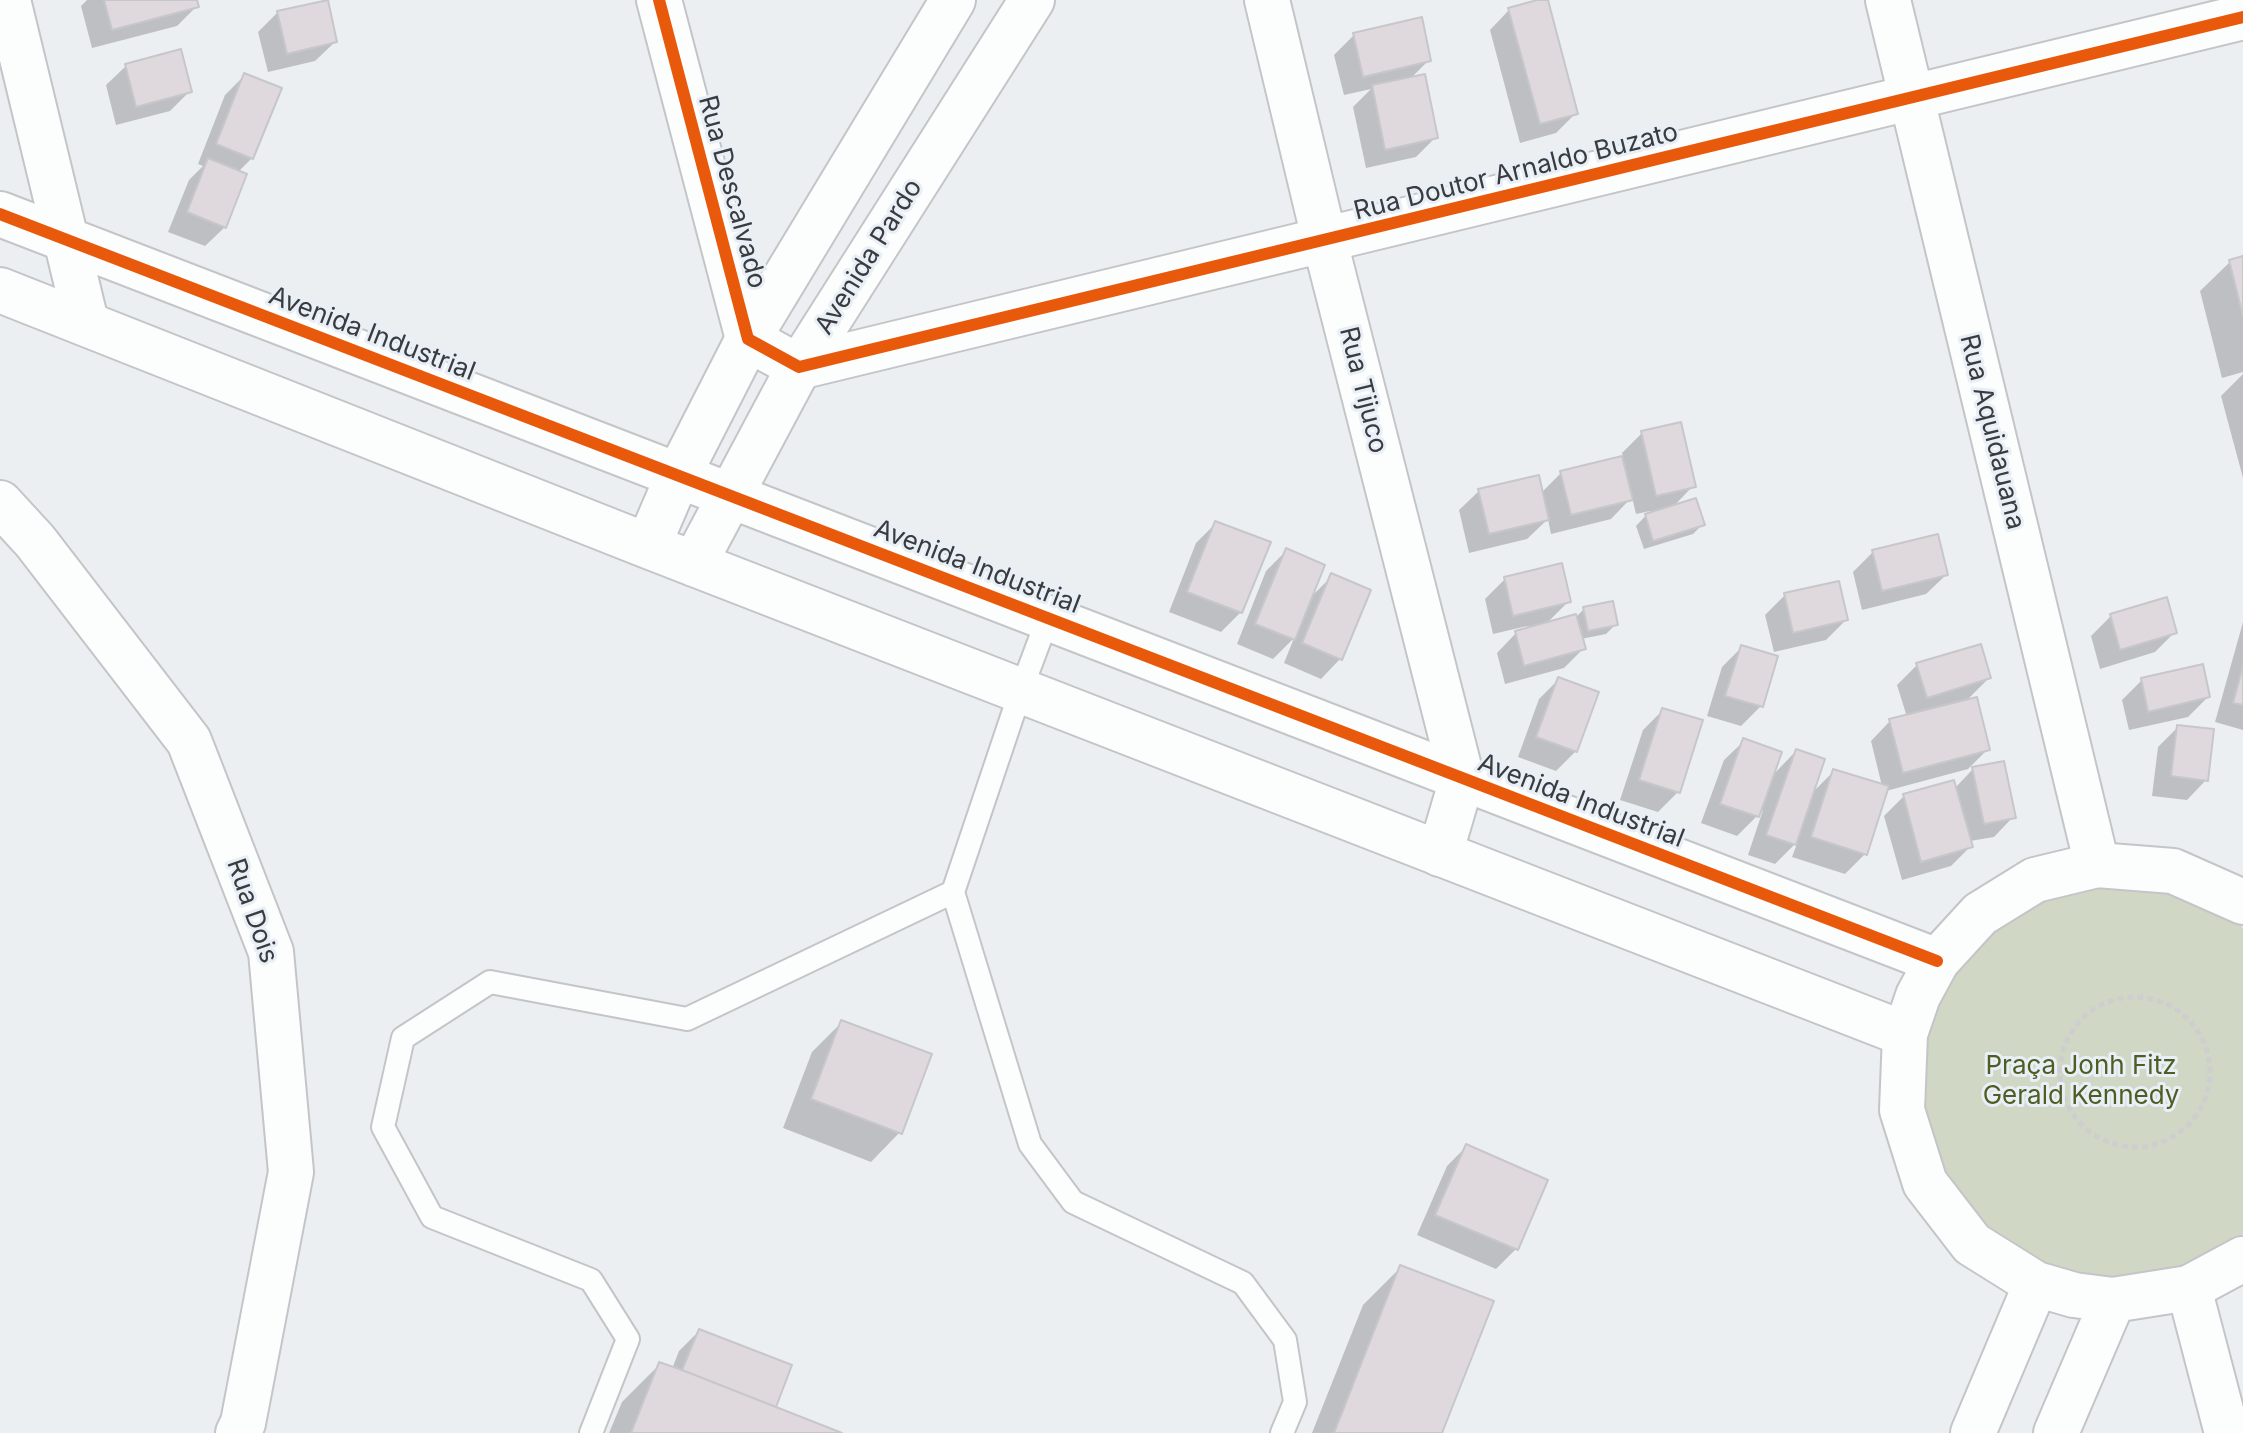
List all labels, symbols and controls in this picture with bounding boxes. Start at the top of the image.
street label: Rua Descalvado [691,92,773,292]
street label: Rua Doutor Arnaldo Buzato [1351,117,1681,227]
street label: Avenida Pardo [809,174,929,340]
street label: Avenida Industrial [265,280,479,388]
street label: Rua Tijuco [1332,324,1394,456]
street label: Rua Aquidauana [1953,331,2031,533]
street label: Avenida Industrial [870,513,1084,621]
street label: Avenida Industrial [1474,747,1688,855]
street label: Rua Dois [220,855,284,967]
park label: Praça Jonh Fitz Gerald Kennedy [1983,1050,2179,1112]

